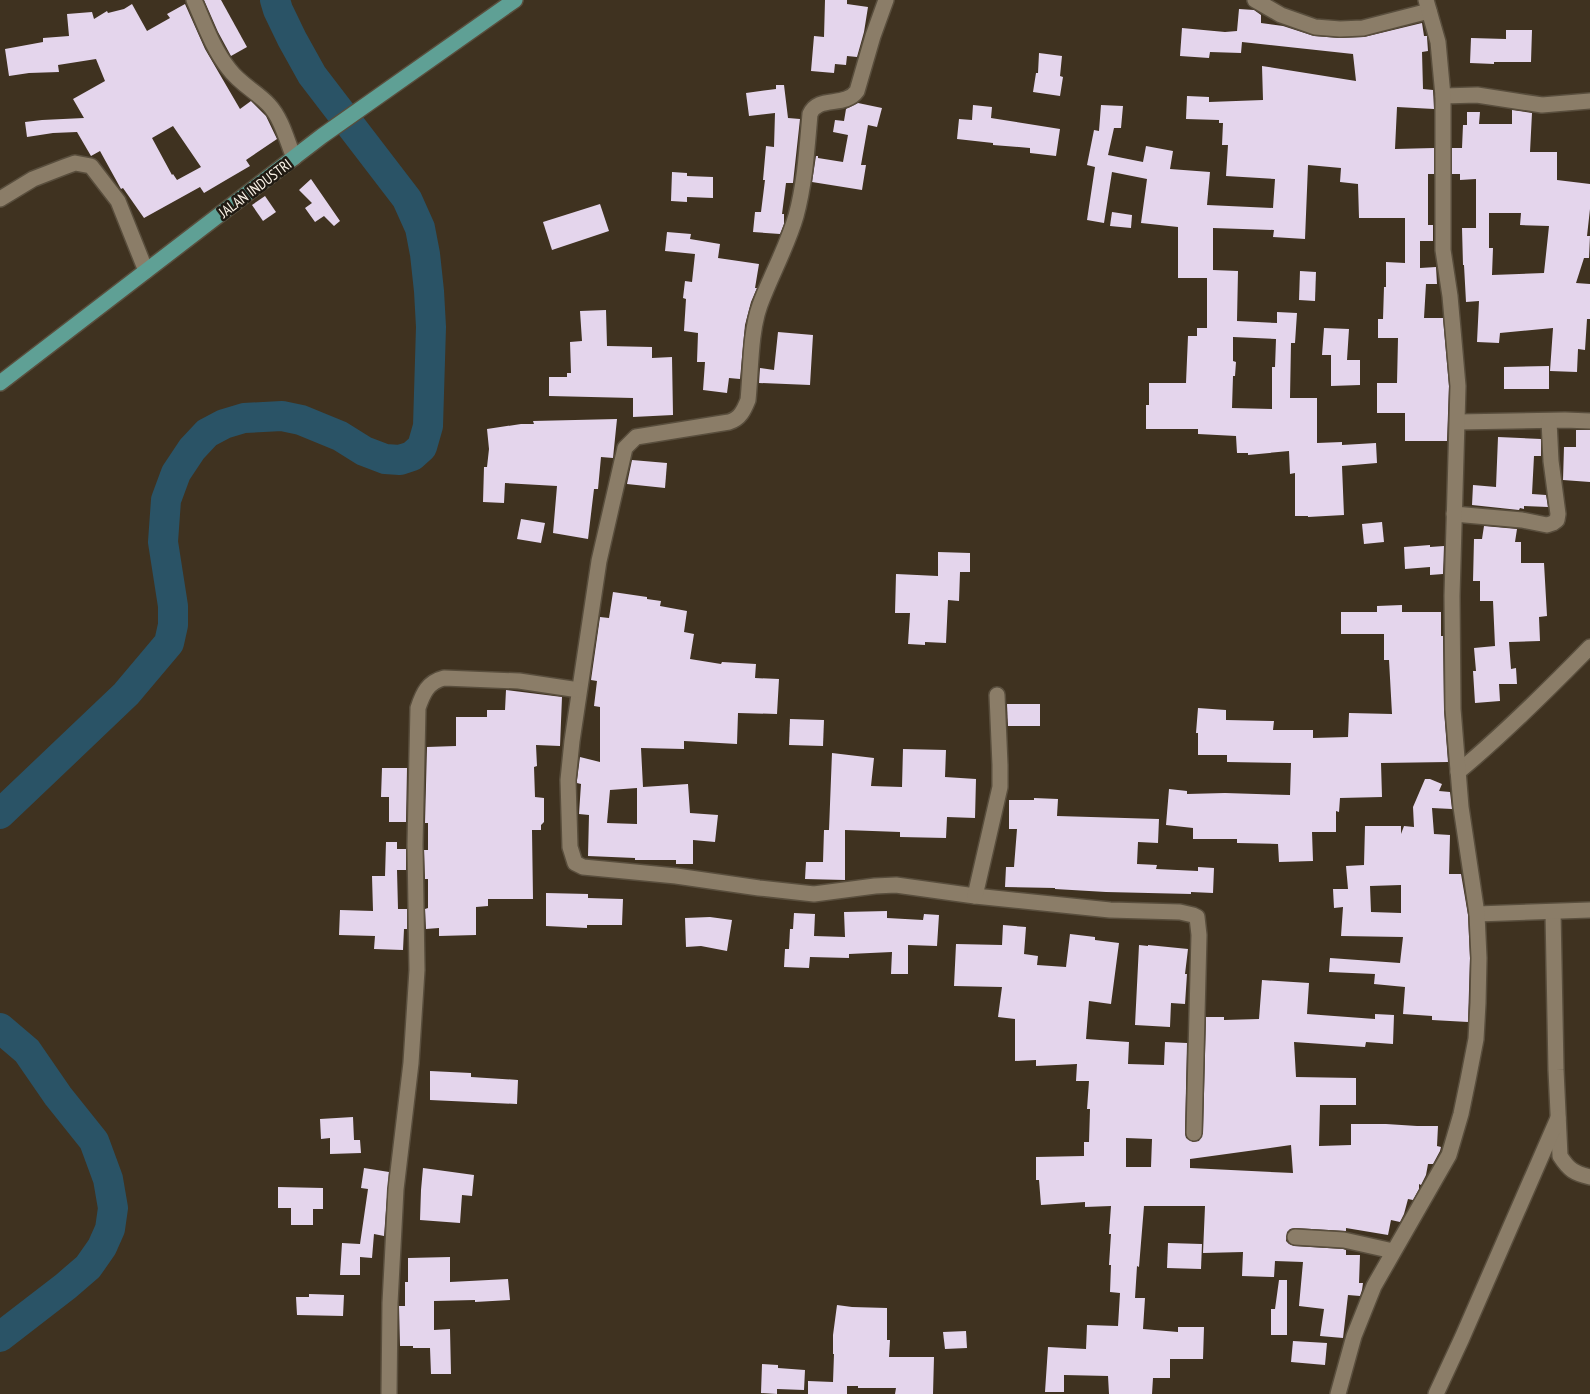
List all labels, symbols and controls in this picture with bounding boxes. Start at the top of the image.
street label: JALAN INDUSTRI [214,154,295,222]

